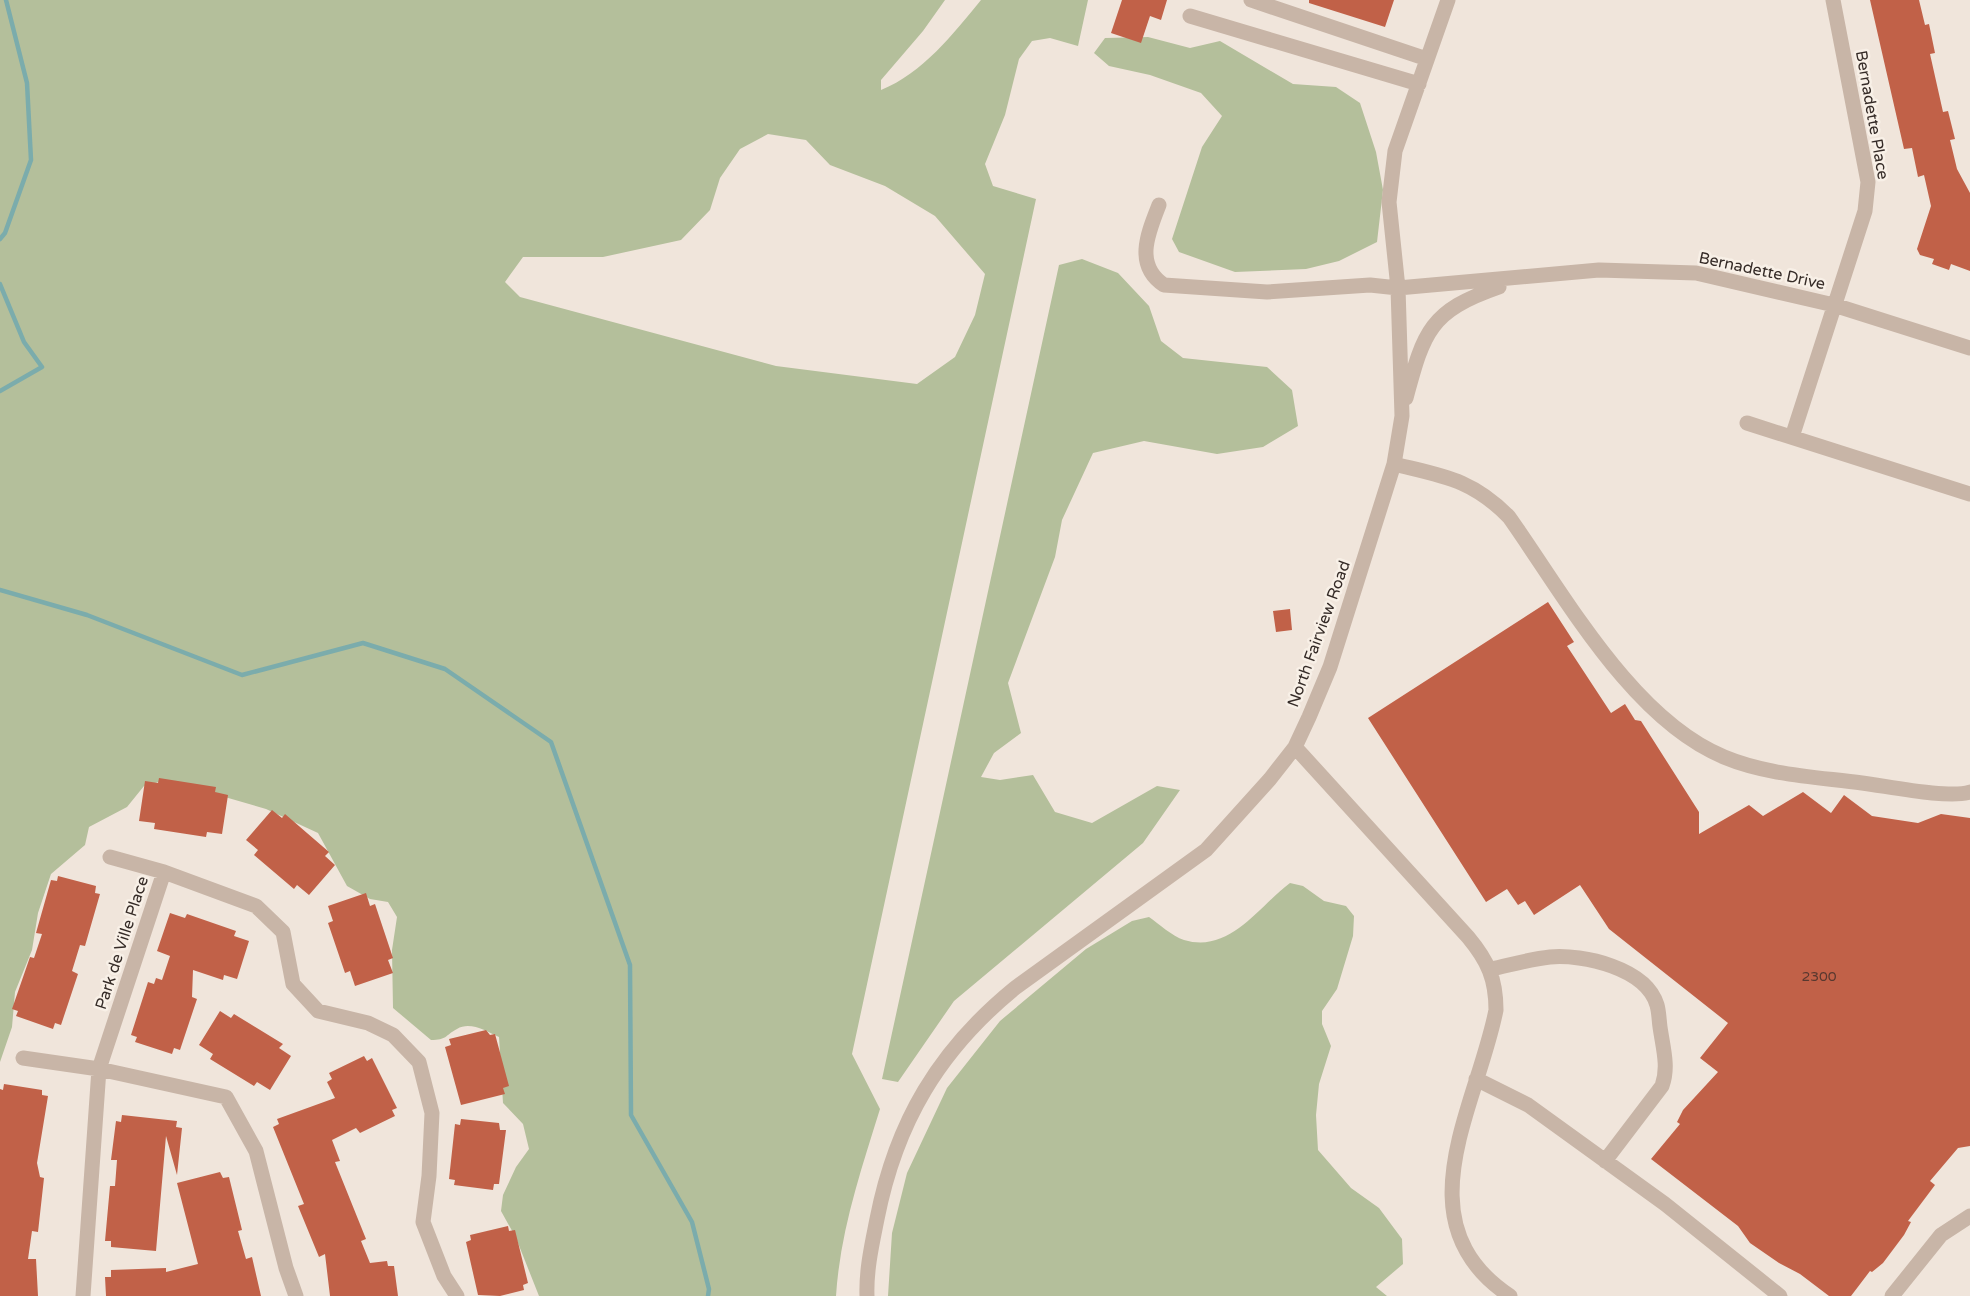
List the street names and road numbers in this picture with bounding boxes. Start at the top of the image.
street label: Bernadette Place [1851,49,1893,181]
street label: Bernadette Drive [1697,248,1827,294]
street label: North Fairview Road [1283,558,1355,710]
street label: Park de Ville Place [91,874,153,1012]

